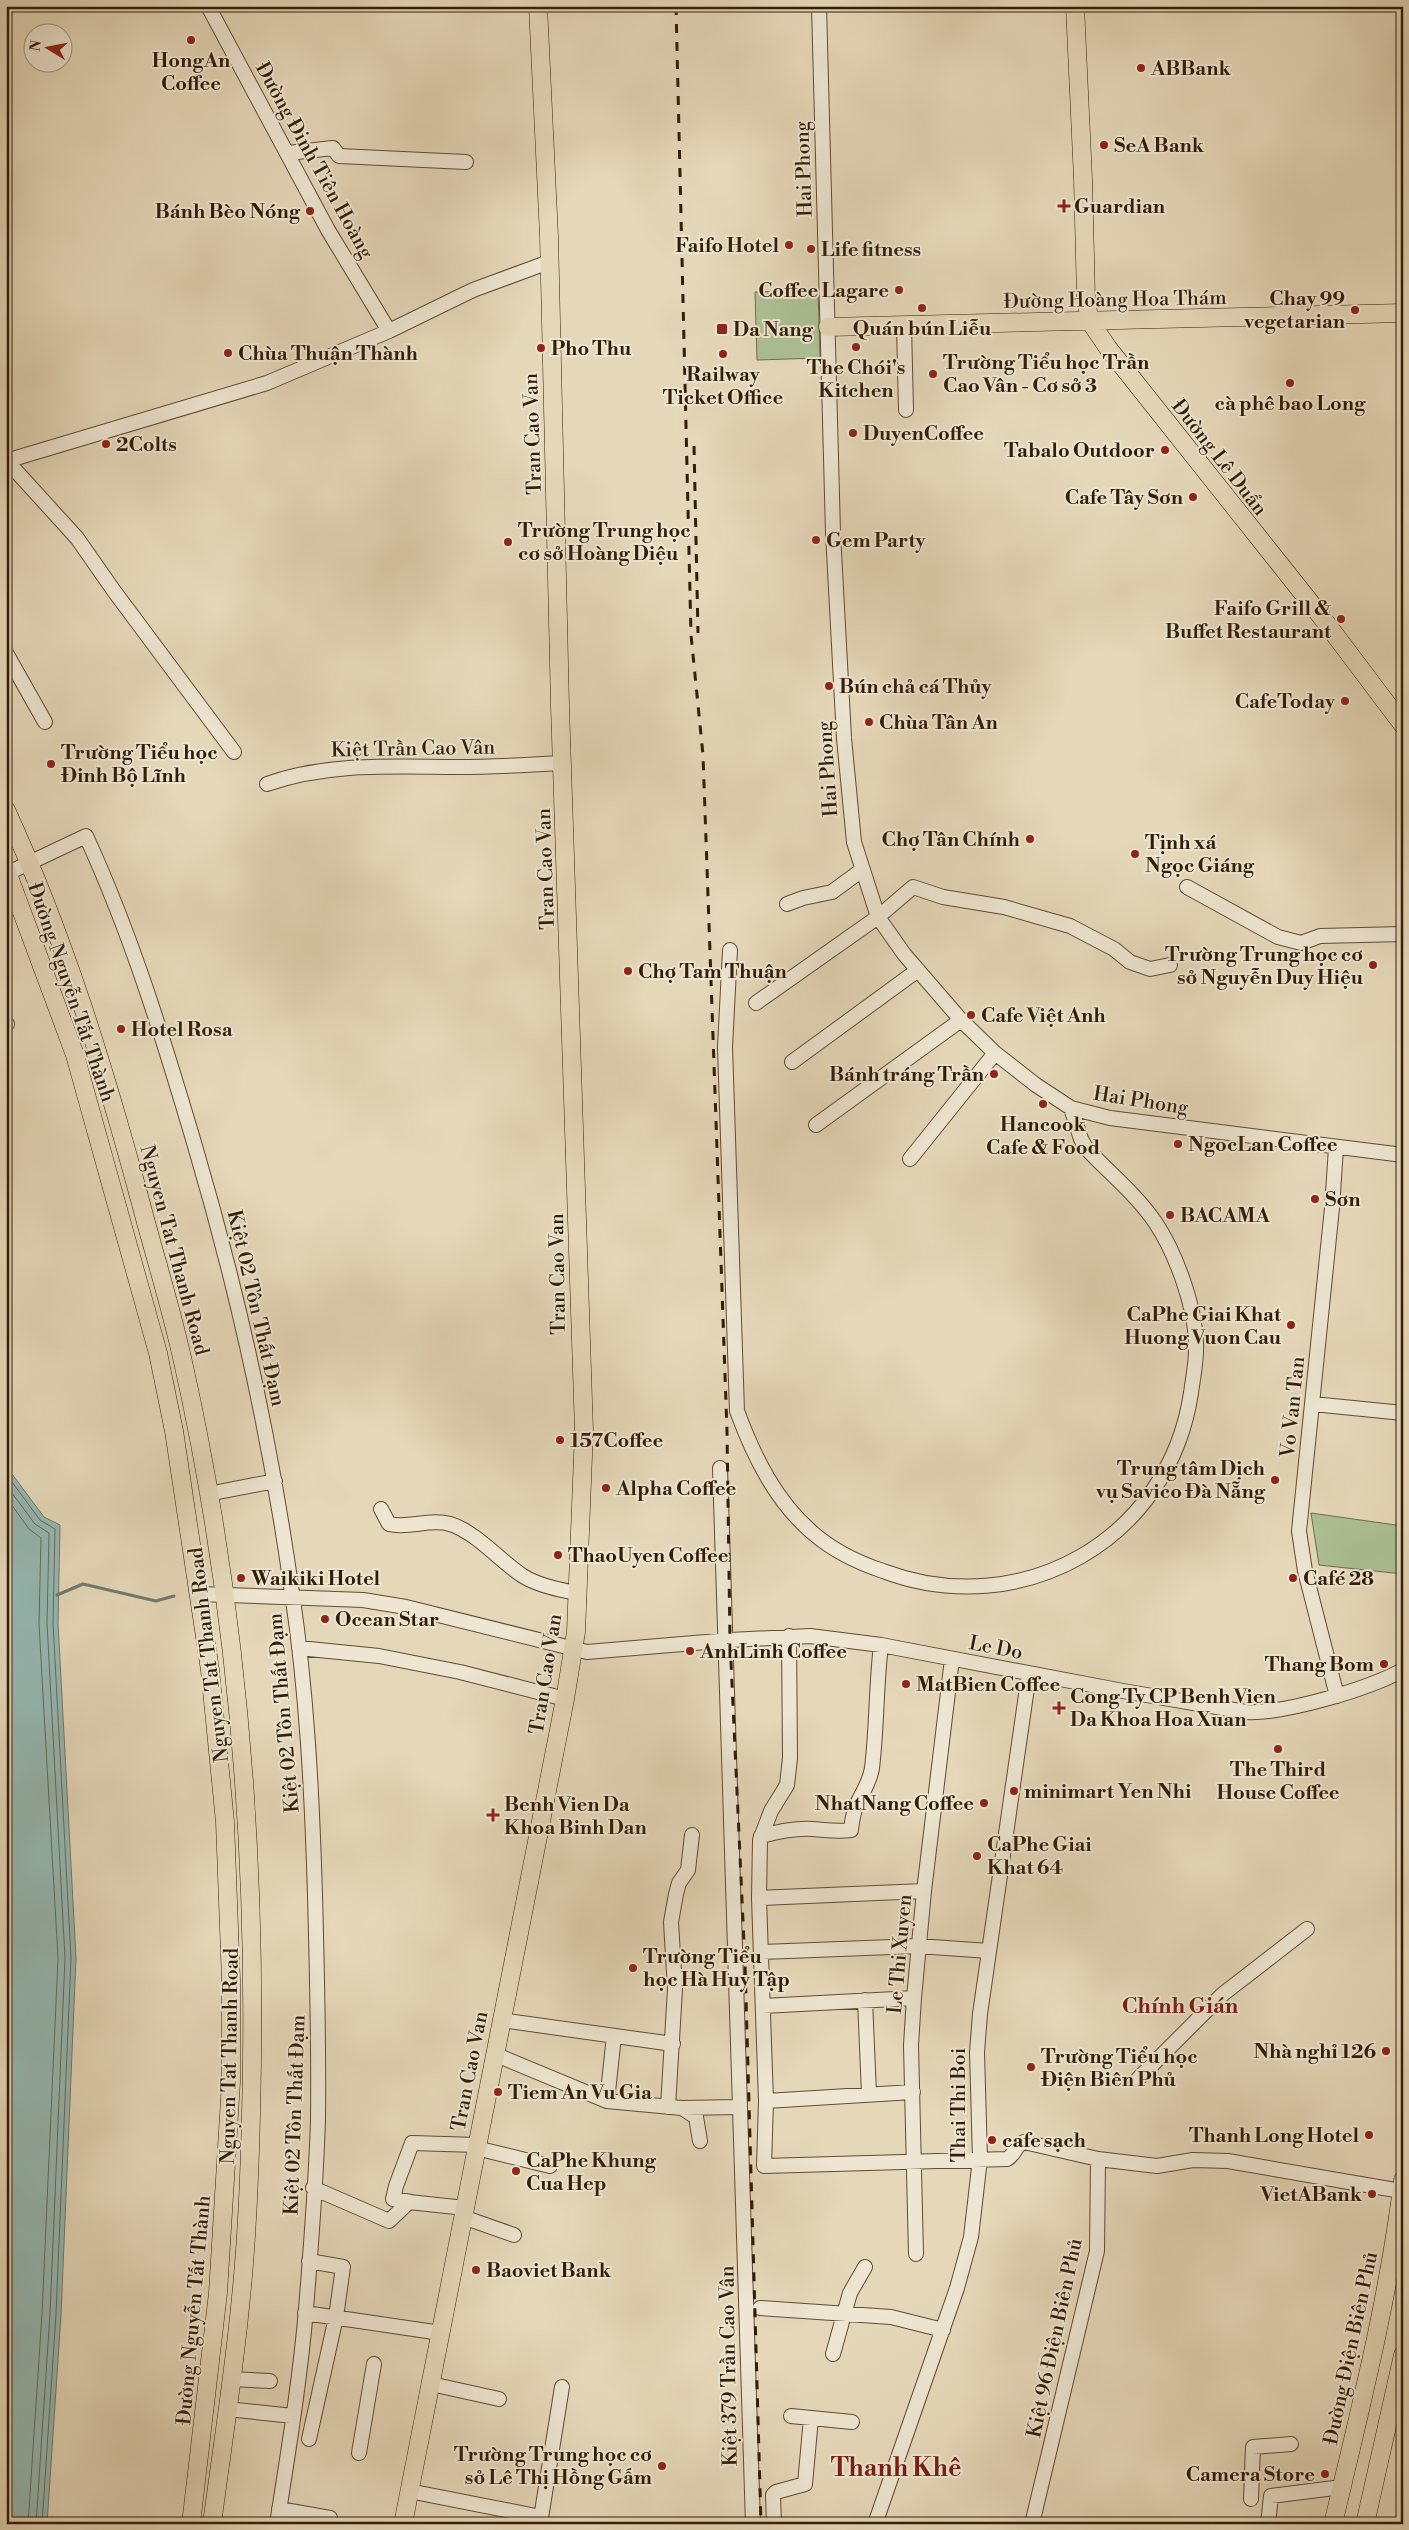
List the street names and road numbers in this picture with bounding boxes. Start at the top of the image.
street label: Đường Đinh Tiên Hoàng [249,58,379,264]
street label: Hai Phong [790,120,819,217]
street label: Đường Hoàng Hoa Thám [1003,286,1227,315]
street label: Tran Cao Van [519,373,548,495]
street label: Đường Lê Duẩn [1166,395,1272,521]
street label: Hai Phong [813,720,844,818]
street label: Kiệt Trần Cao Vân [331,736,495,763]
street label: Tran Cao Van [532,808,561,930]
street label: Đường Nguyễn Tất Thành [21,879,120,1106]
street label: Hai Phong [1091,1082,1191,1121]
street label: Nguyen Tat Thanh Road [133,1143,214,1359]
street label: Kiệt 02 Tôn Thất Đạm [221,1208,290,1409]
street label: Tran Cao Van [545,1213,572,1335]
street label: Vo Van Tan [1276,1355,1311,1460]
street label: Nguyen Tat Thanh Road [184,1545,235,1764]
street label: Kiệt 02 Tôn Thất Đạm [263,1611,306,1814]
street label: Tran Cao Van [525,1612,568,1736]
street label: Le Do [967,1631,1025,1666]
street label: Le Thi Xuyen [883,1893,918,2015]
street label: Nguyen Tat Thanh Road [216,1947,245,2164]
street label: Tran Cao Van [447,2009,494,2133]
street label: Kiệt 02 Tôn Thất Đạm [280,2014,312,2216]
street label: Thai Thi Boi [947,2047,972,2162]
street label: Đường Nguyễn Tất Thành [172,2194,217,2426]
street label: Kiệt 96 Điện Biên Phủ [1022,2236,1089,2440]
street label: Đường Điện Biên Phủ [1319,2249,1384,2447]
street label: Kiệt 379 Trần Cao Vân [715,2265,744,2467]

